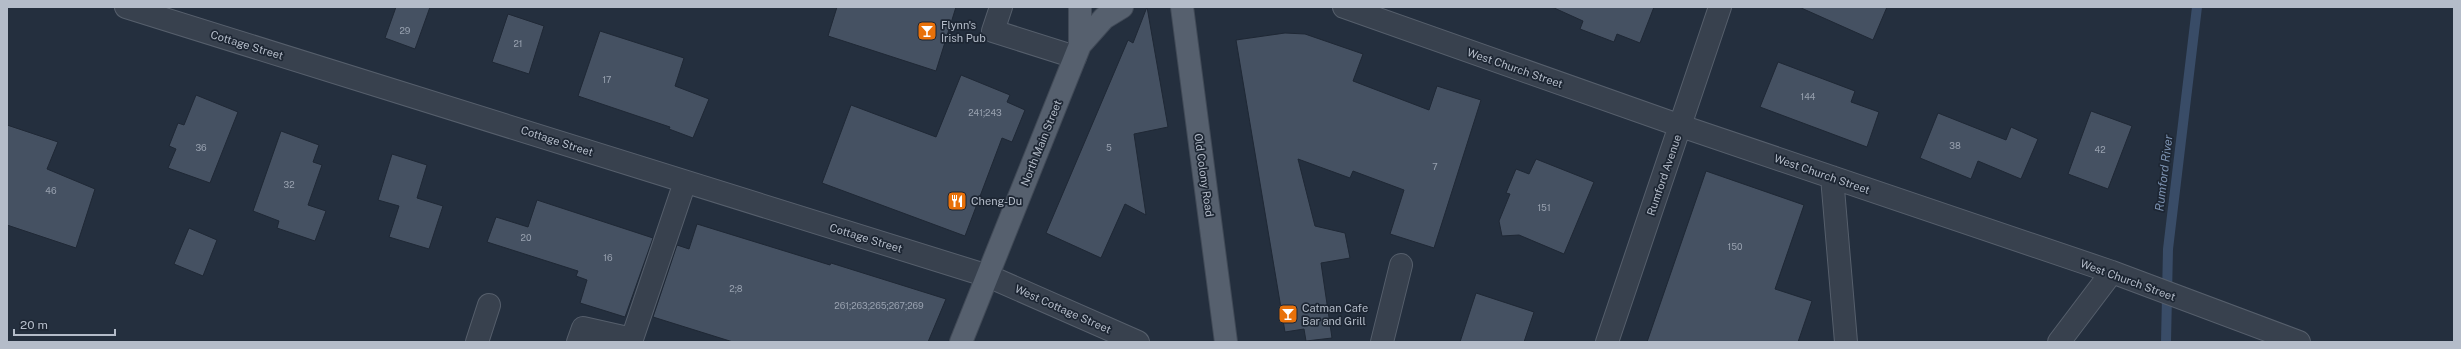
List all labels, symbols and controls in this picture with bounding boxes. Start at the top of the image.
place label: Flynn's Irish Pub [941,19,986,44]
bar icon: Flynn's Irish Pub [916,20,938,42]
house number: 29 [400,25,411,36]
street label: Cottage Street [209,28,285,62]
house number: 21 [513,38,523,49]
street label: West Church Street [1466,46,1564,90]
house number: 17 [602,74,612,85]
house number: 144 [1801,91,1816,102]
street label: North Main Street [1018,98,1064,188]
house number: 241;243 [968,107,1002,118]
street label: Cottage Street [519,124,595,158]
street label: Old Colony Road [1192,133,1216,217]
street label: Rumford Avenue [1645,133,1683,217]
water label: Rumford River [2152,133,2176,212]
house number: 38 [1949,140,1961,151]
house number: 36 [195,142,207,153]
house number: 5 [1106,142,1112,153]
house number: 42 [2094,144,2106,155]
street label: West Church Street [1773,152,1871,196]
house number: 7 [1432,161,1438,172]
house number: 32 [283,179,295,190]
house number: 46 [45,185,57,196]
restaurant icon: Cheng-Du [946,190,968,212]
place label: Cheng-Du [971,195,1022,207]
house number: 151 [1537,202,1551,213]
street label: Cottage Street [828,221,904,255]
house number: 20 [521,232,532,243]
house number: 150 [1728,241,1743,252]
house number: 16 [603,252,613,263]
street label: West Church Street [2079,257,2177,303]
street label: West Cottage Street [1013,282,1113,336]
house number: 2;8 [729,283,743,294]
house number: 261;263;265;267;269 [834,300,924,311]
place label: Catman Cafe Bar and Grill [1302,302,1368,327]
bar icon: Catman Cafe Bar and Grill [1277,303,1299,325]
scale bar [14,311,115,337]
text: 20 m [20,318,48,332]

